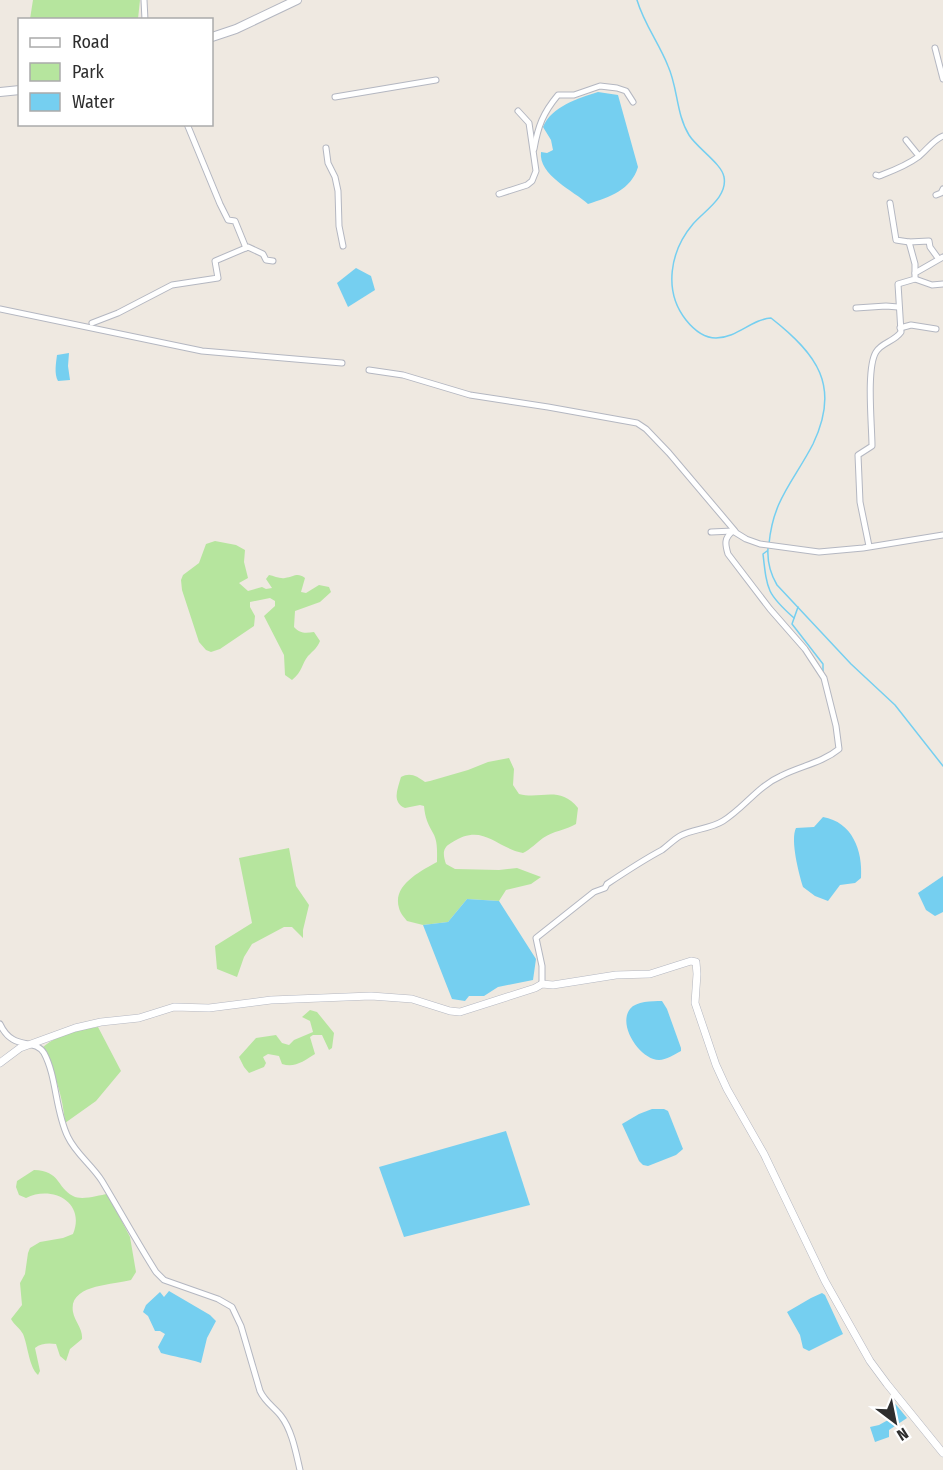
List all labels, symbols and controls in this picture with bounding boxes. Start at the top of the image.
legend [18,18,213,126]
text: Road [72,31,109,53]
text: Park [72,61,105,83]
text: Water [72,91,115,113]
north arrow [865,1392,925,1452]
text: N [894,1424,912,1445]

